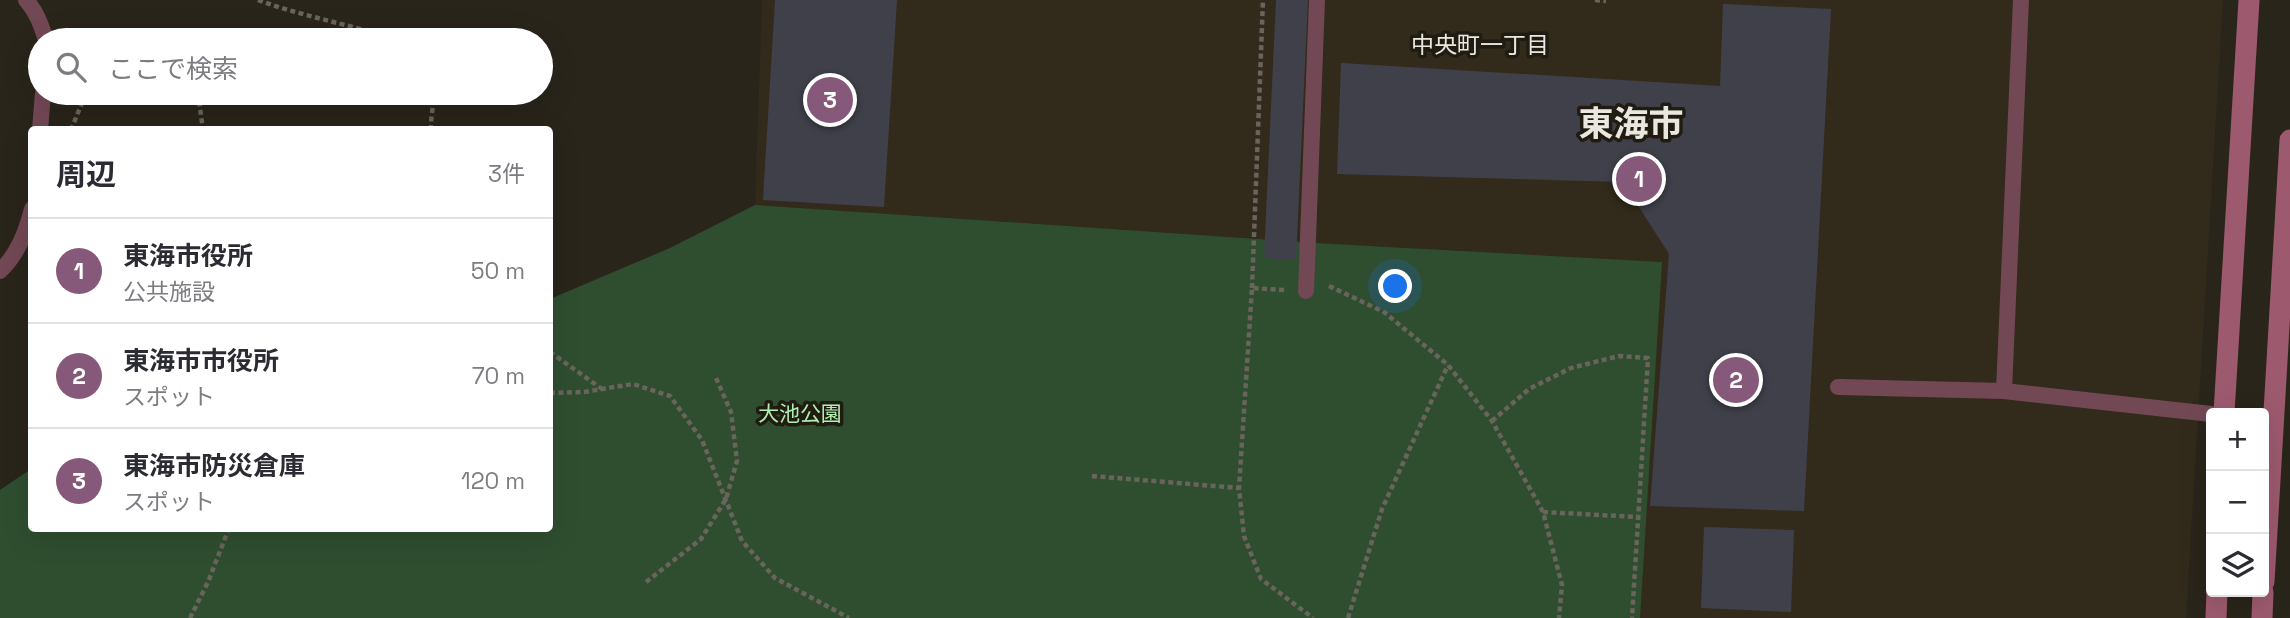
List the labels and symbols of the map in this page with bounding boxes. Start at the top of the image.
district label: 中央町一丁目 [1411,30,1549,60]
pin: 3 [807,74,853,126]
district label: 東海市 [1578,102,1684,146]
pin: 1 [1616,153,1662,205]
your location [1378,269,1412,303]
pin: 2 [1713,354,1759,406]
park label: 大池公園 [758,400,842,427]

